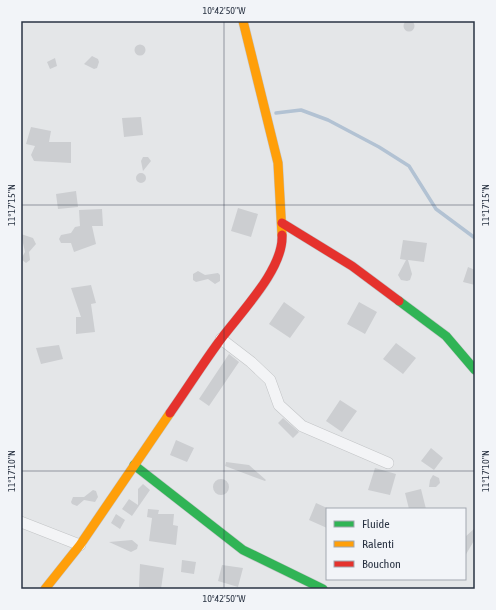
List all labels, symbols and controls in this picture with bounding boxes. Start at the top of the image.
text: 10°42'50"W [202,5,246,16]
text: 11°17'15"N [6,184,17,226]
text: 11°17'15"N [480,184,491,226]
text: 11°17'10"N [6,450,17,492]
text: 11°17'10"N [480,450,491,492]
legend [326,508,466,580]
text: Fluide [362,517,390,531]
text: Ralenti [362,537,394,551]
text: Bouchon [362,557,401,571]
text: 10°42'50"W [202,593,246,604]

